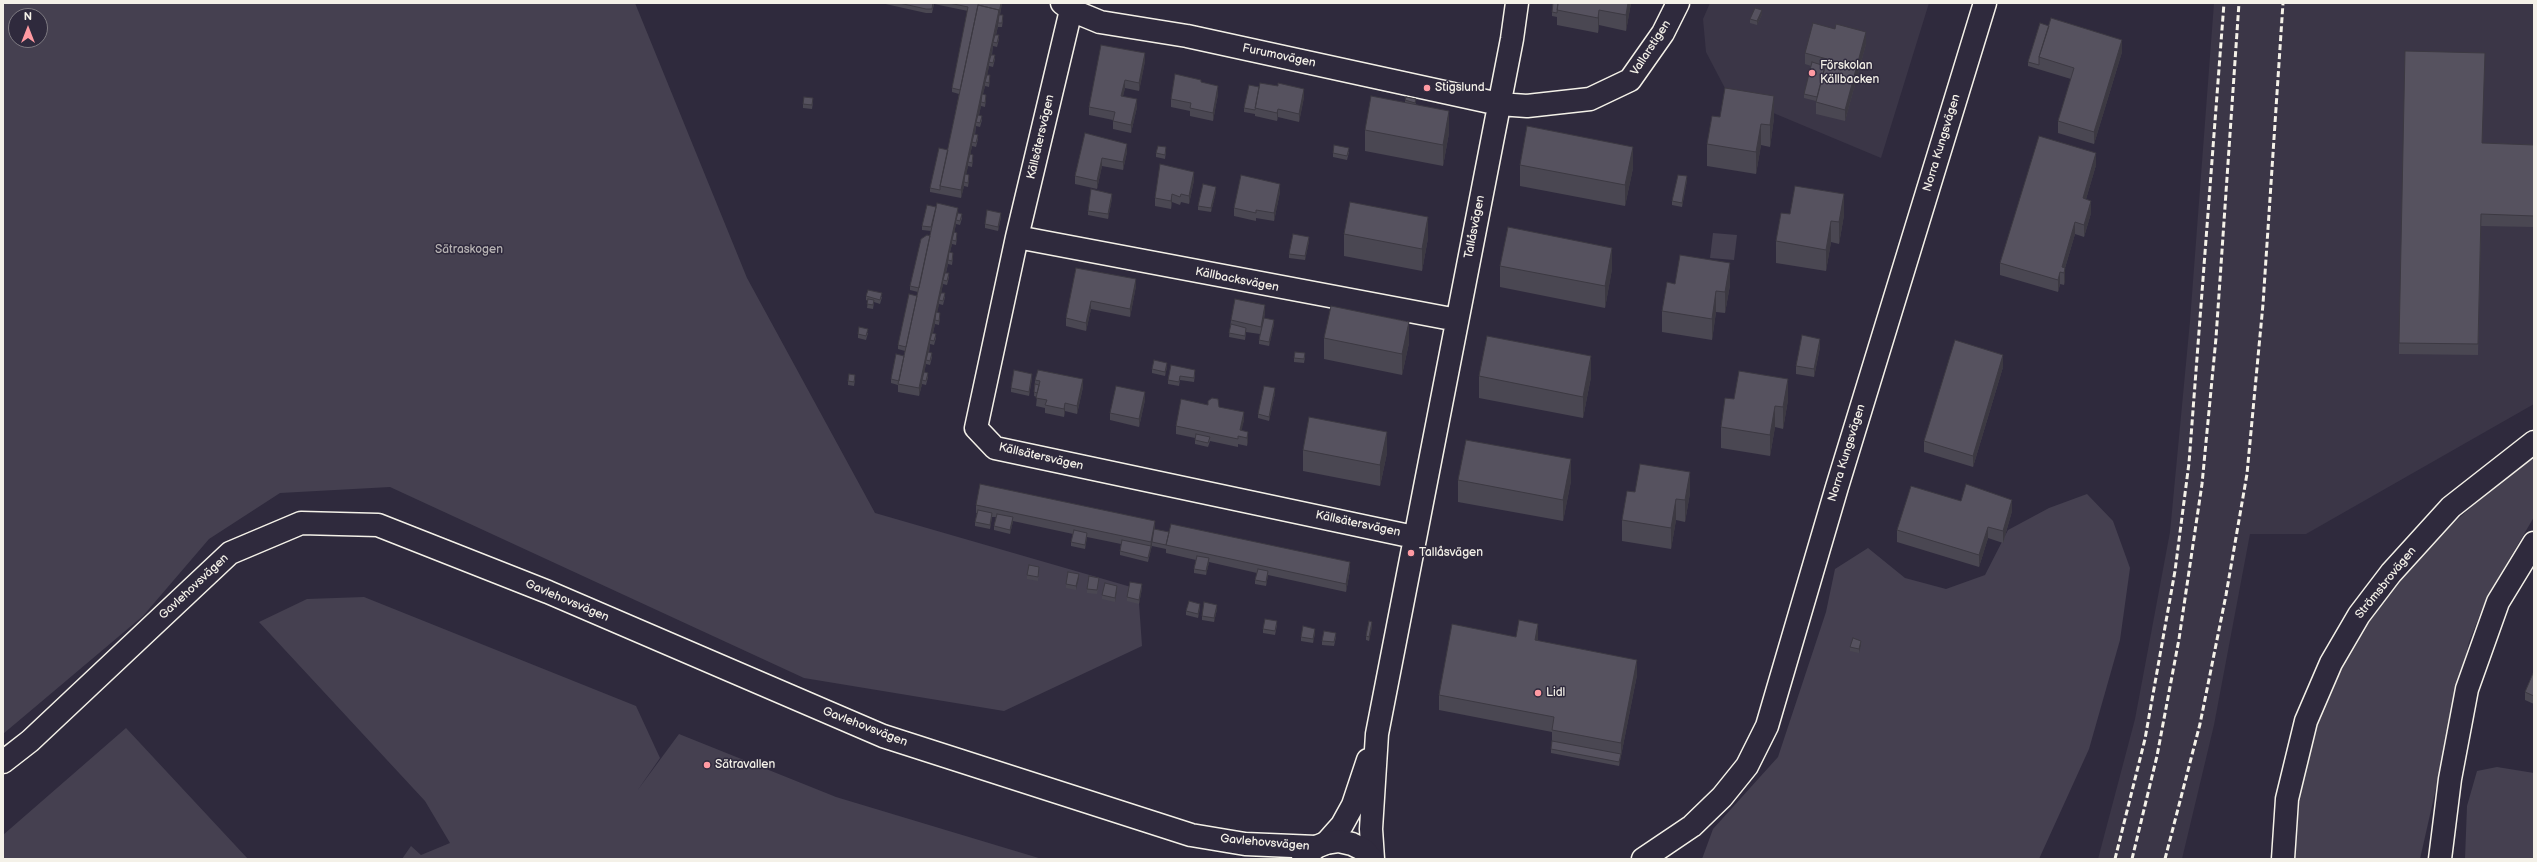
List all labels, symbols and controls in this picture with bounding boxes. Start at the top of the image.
north arrow [8,8,48,48]
text: N [24,10,32,23]
street label: Vallarstigen [1628,18,1674,78]
street label: Furumovägen [1241,41,1317,71]
place label: Förskolan Källbacken [1820,59,1879,87]
marker: Förskolan Källbacken [1807,68,1817,78]
place label: Stigslund [1435,81,1485,95]
marker: Stigslund [1422,83,1432,93]
street label: Norra Kungsvägen [1920,92,1964,194]
street label: Källsätersvägen [1024,93,1058,181]
street label: Tallåsvägen [1462,194,1488,260]
park label: Sätraskogen [435,243,503,257]
street label: Källbacksvägen [1194,265,1280,295]
street label: Norra Kungsvägen [1825,402,1869,504]
street label: Källsätersvägen [997,440,1085,474]
street label: Källsätersvägen [1314,508,1402,540]
street label: Strömsbrovägen [2353,544,2419,622]
place label: Tallåsvägen [1419,546,1483,560]
marker: Tallåsvägen [1406,548,1416,558]
street label: Gavlehovsvägen [156,551,232,623]
street label: Gavlehovsvägen [523,577,611,625]
place label: Lidl [1546,686,1565,700]
marker: Lidl [1533,688,1543,698]
street label: Gavlehovsvägen [821,704,909,750]
place label: Sätravallen [715,758,775,772]
marker: Sätravallen [702,760,712,770]
street label: Gavlehovsvägen [1220,832,1310,854]

